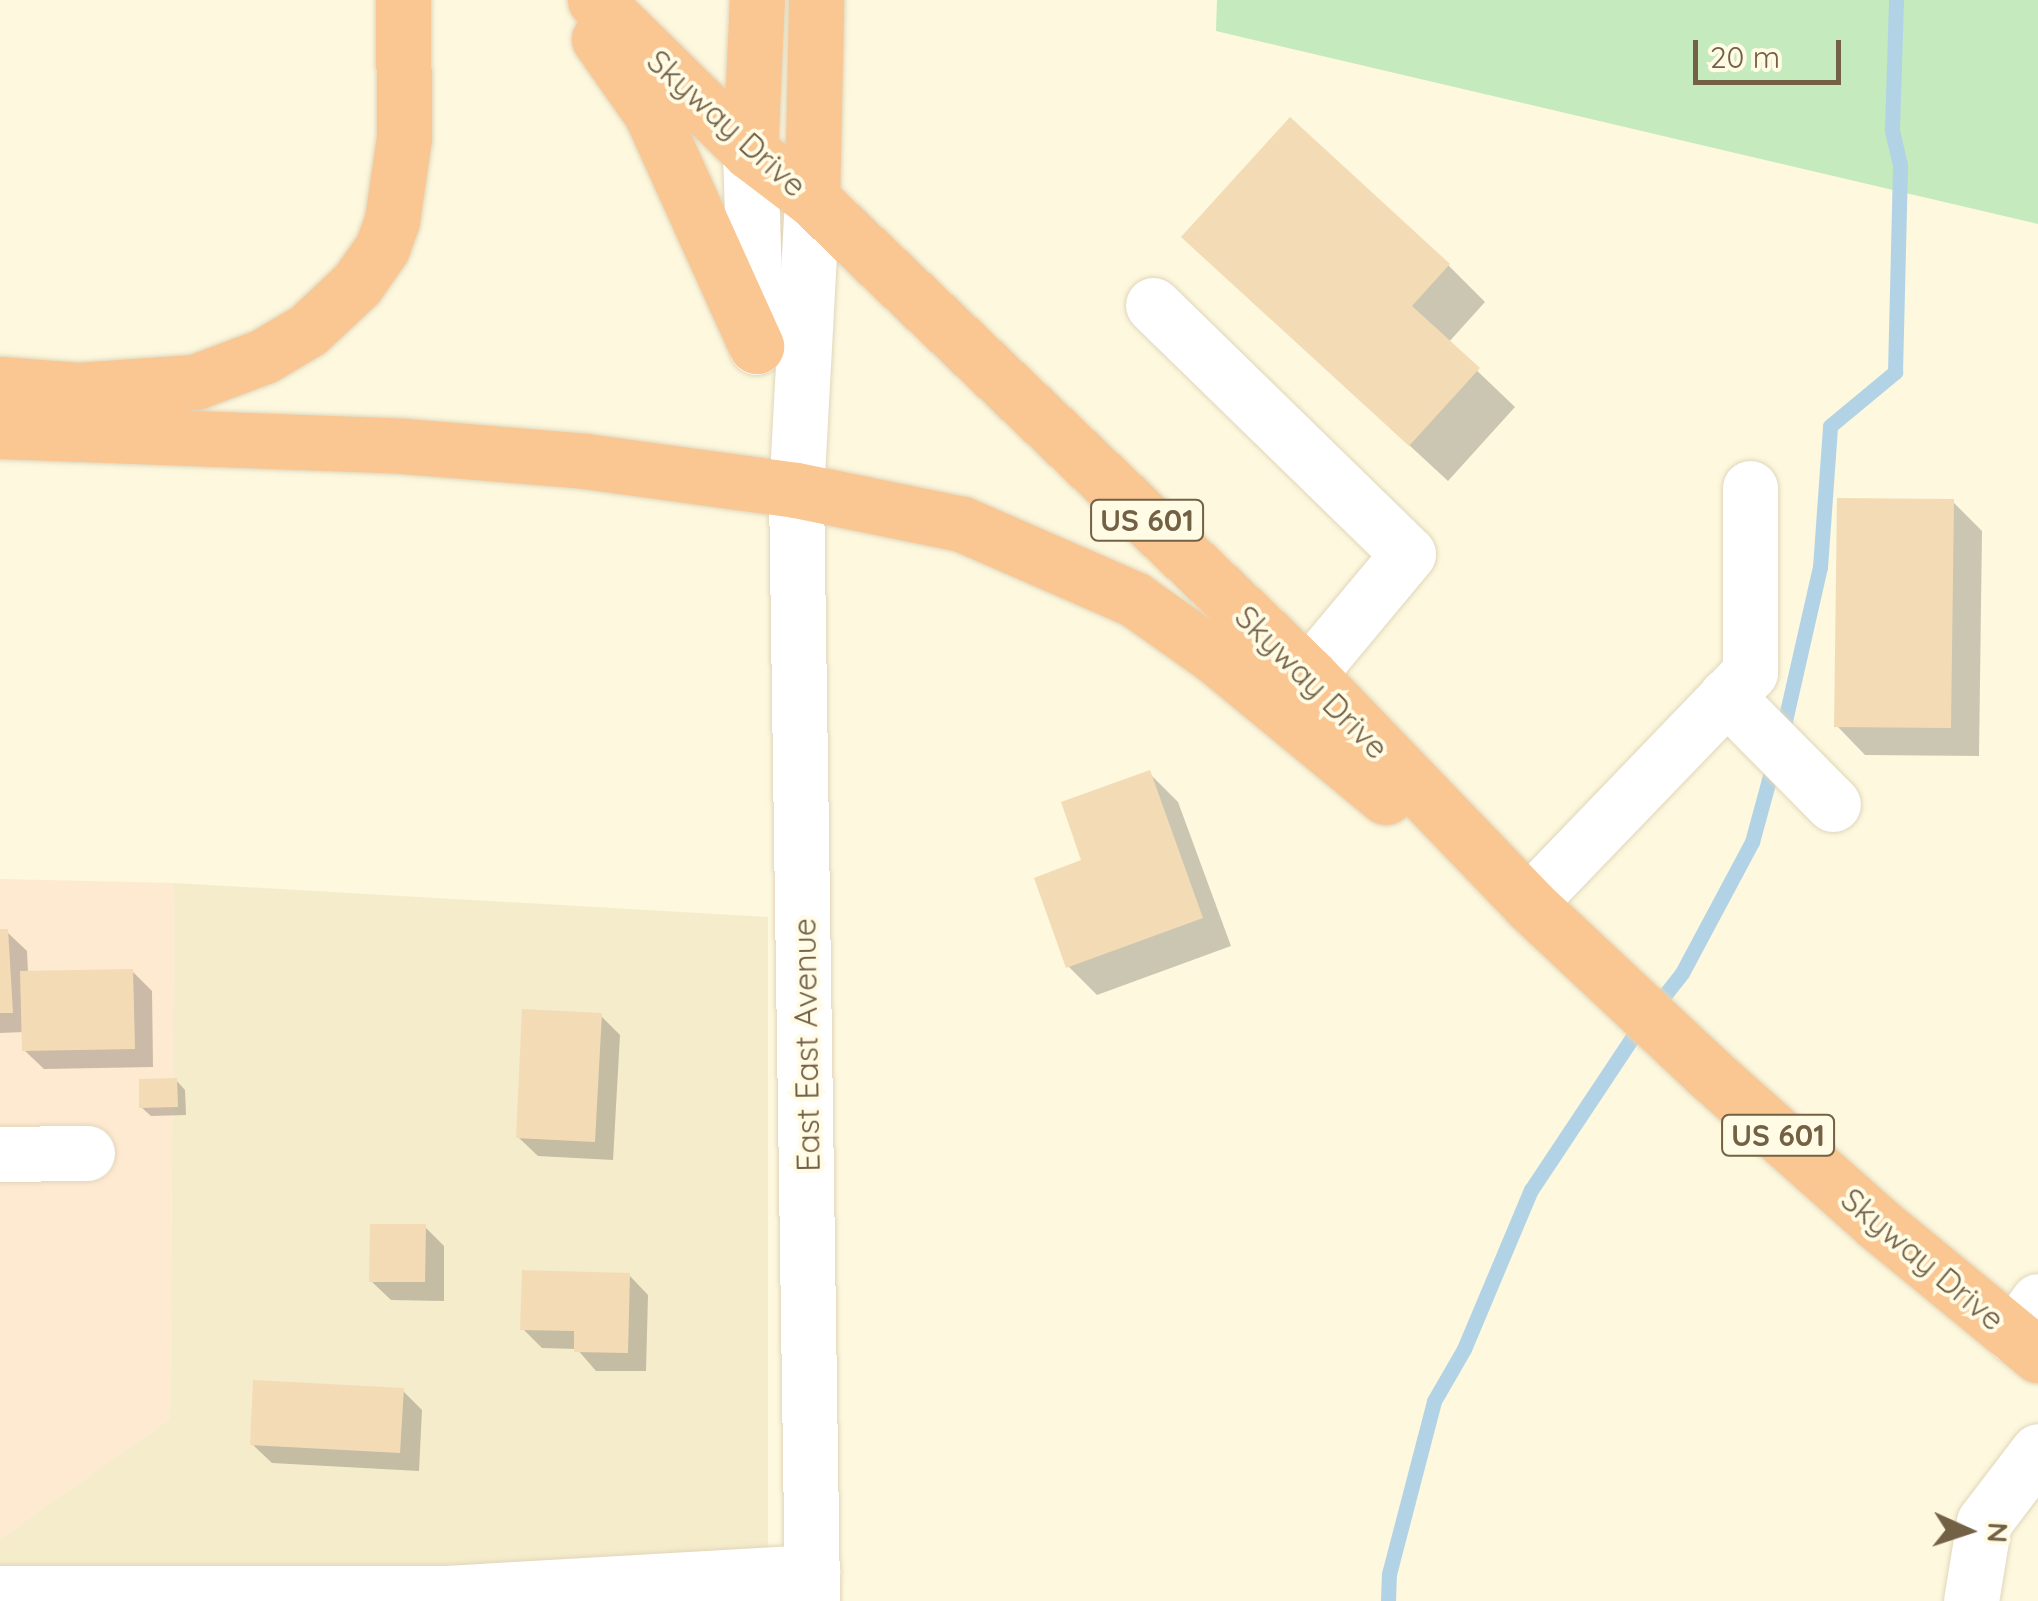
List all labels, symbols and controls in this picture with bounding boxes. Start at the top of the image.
scale bar [1698,20,1846,82]
text: 20 m [1710,38,1780,76]
street label: Skyway Drive [640,42,814,204]
road number: US 601 [1090,495,1204,545]
street label: Skyway Drive [1227,597,1397,767]
street label: East East Avenue [785,918,827,1172]
road number: US 601 [1720,1110,1836,1160]
street label: Skyway Drive [1834,1180,2012,1338]
north arrow [1918,1481,2018,1581]
text: N [1980,1521,2016,1544]

